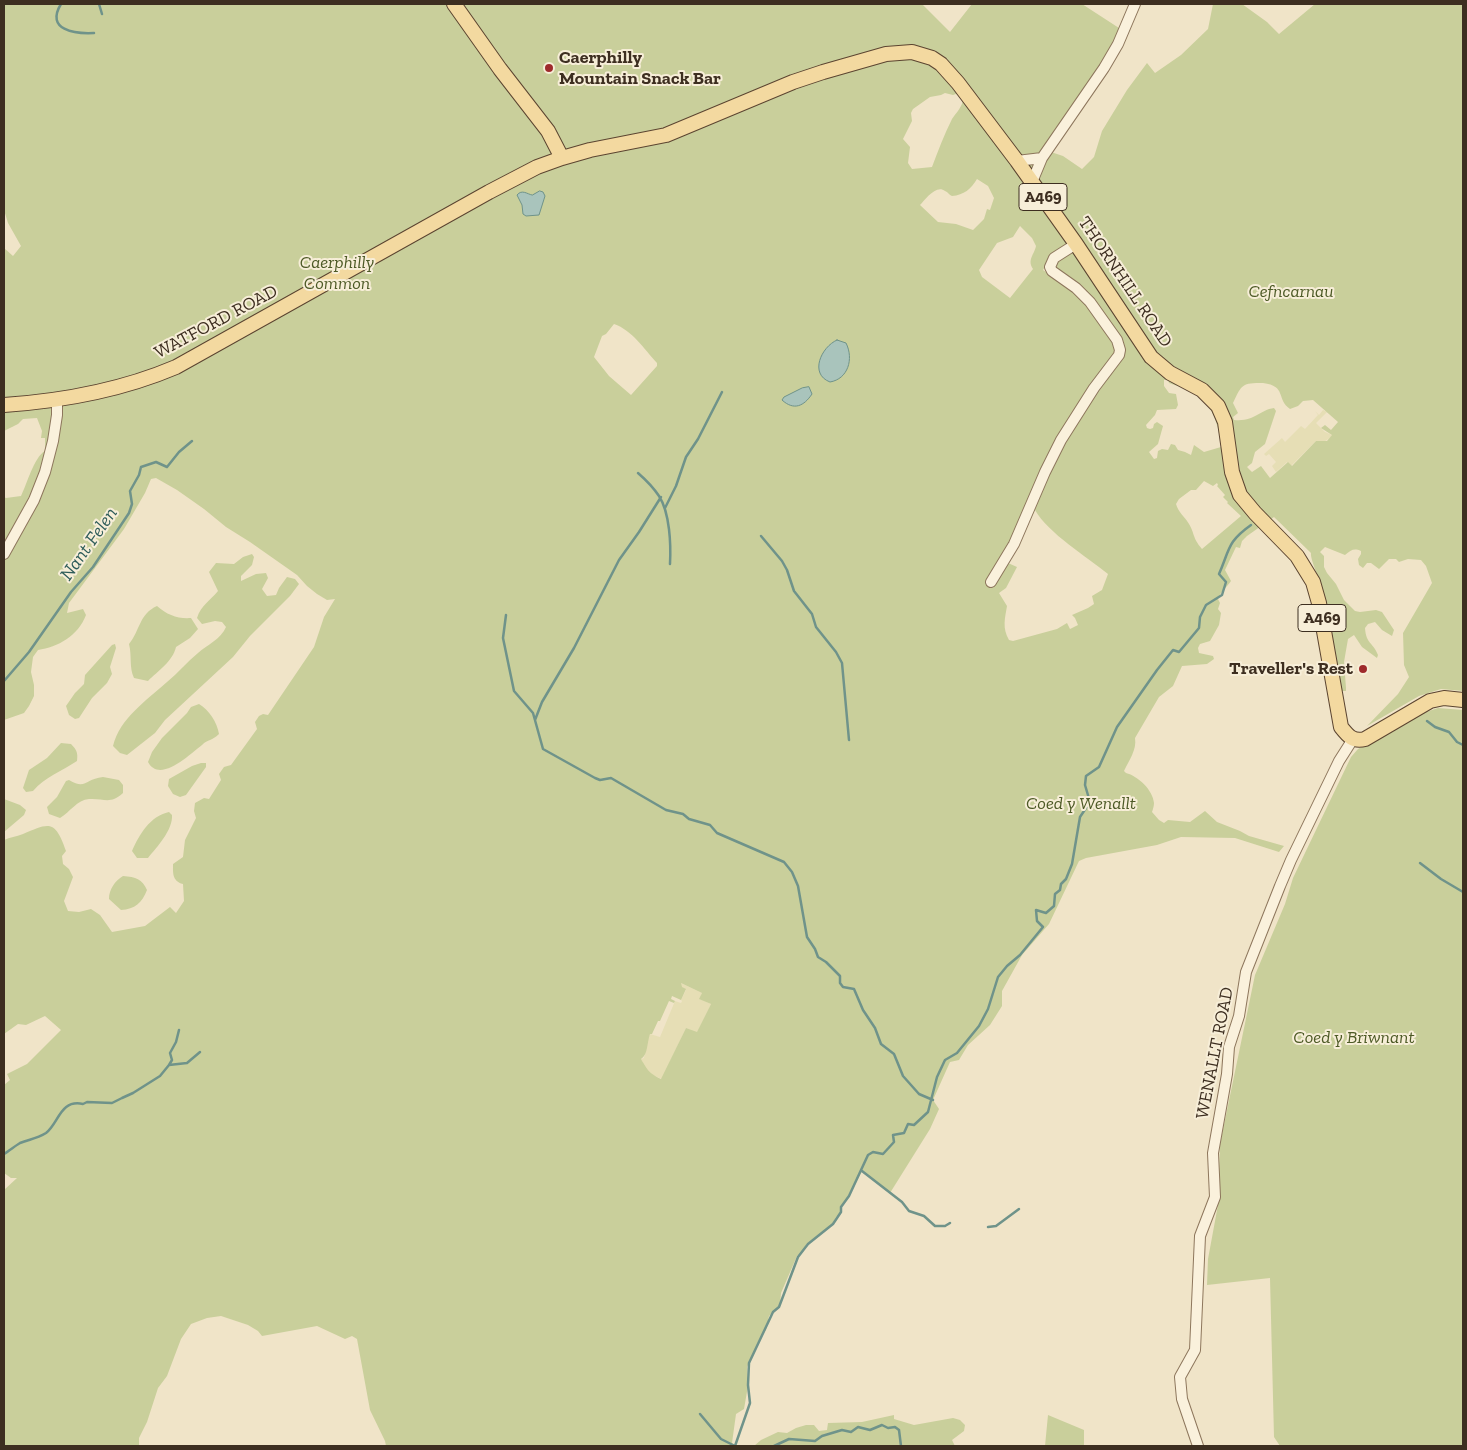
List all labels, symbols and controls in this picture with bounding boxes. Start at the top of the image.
place label: Caerphilly Mountain Snack Bar [559,47,721,90]
marker: Caerphilly Mountain Snack Bar [543,62,555,74]
road number: A469 [1019,183,1067,210]
street label: THORNHILL ROAD [1073,213,1177,351]
park label: Caerphilly Common [300,252,374,294]
street label: WATFORD ROAD [151,280,281,364]
park label: Cefncarnau [1248,281,1334,303]
water label: Nant Felen [55,503,123,585]
road number: A469 [1298,604,1346,632]
place label: Traveller's Rest [1229,658,1353,680]
marker: Traveller's Rest [1357,663,1369,675]
park label: Coed y Wenallt [1026,793,1136,815]
street label: WENALLT ROAD [1192,985,1238,1121]
park label: Coed y Briwnant [1293,1027,1415,1049]

